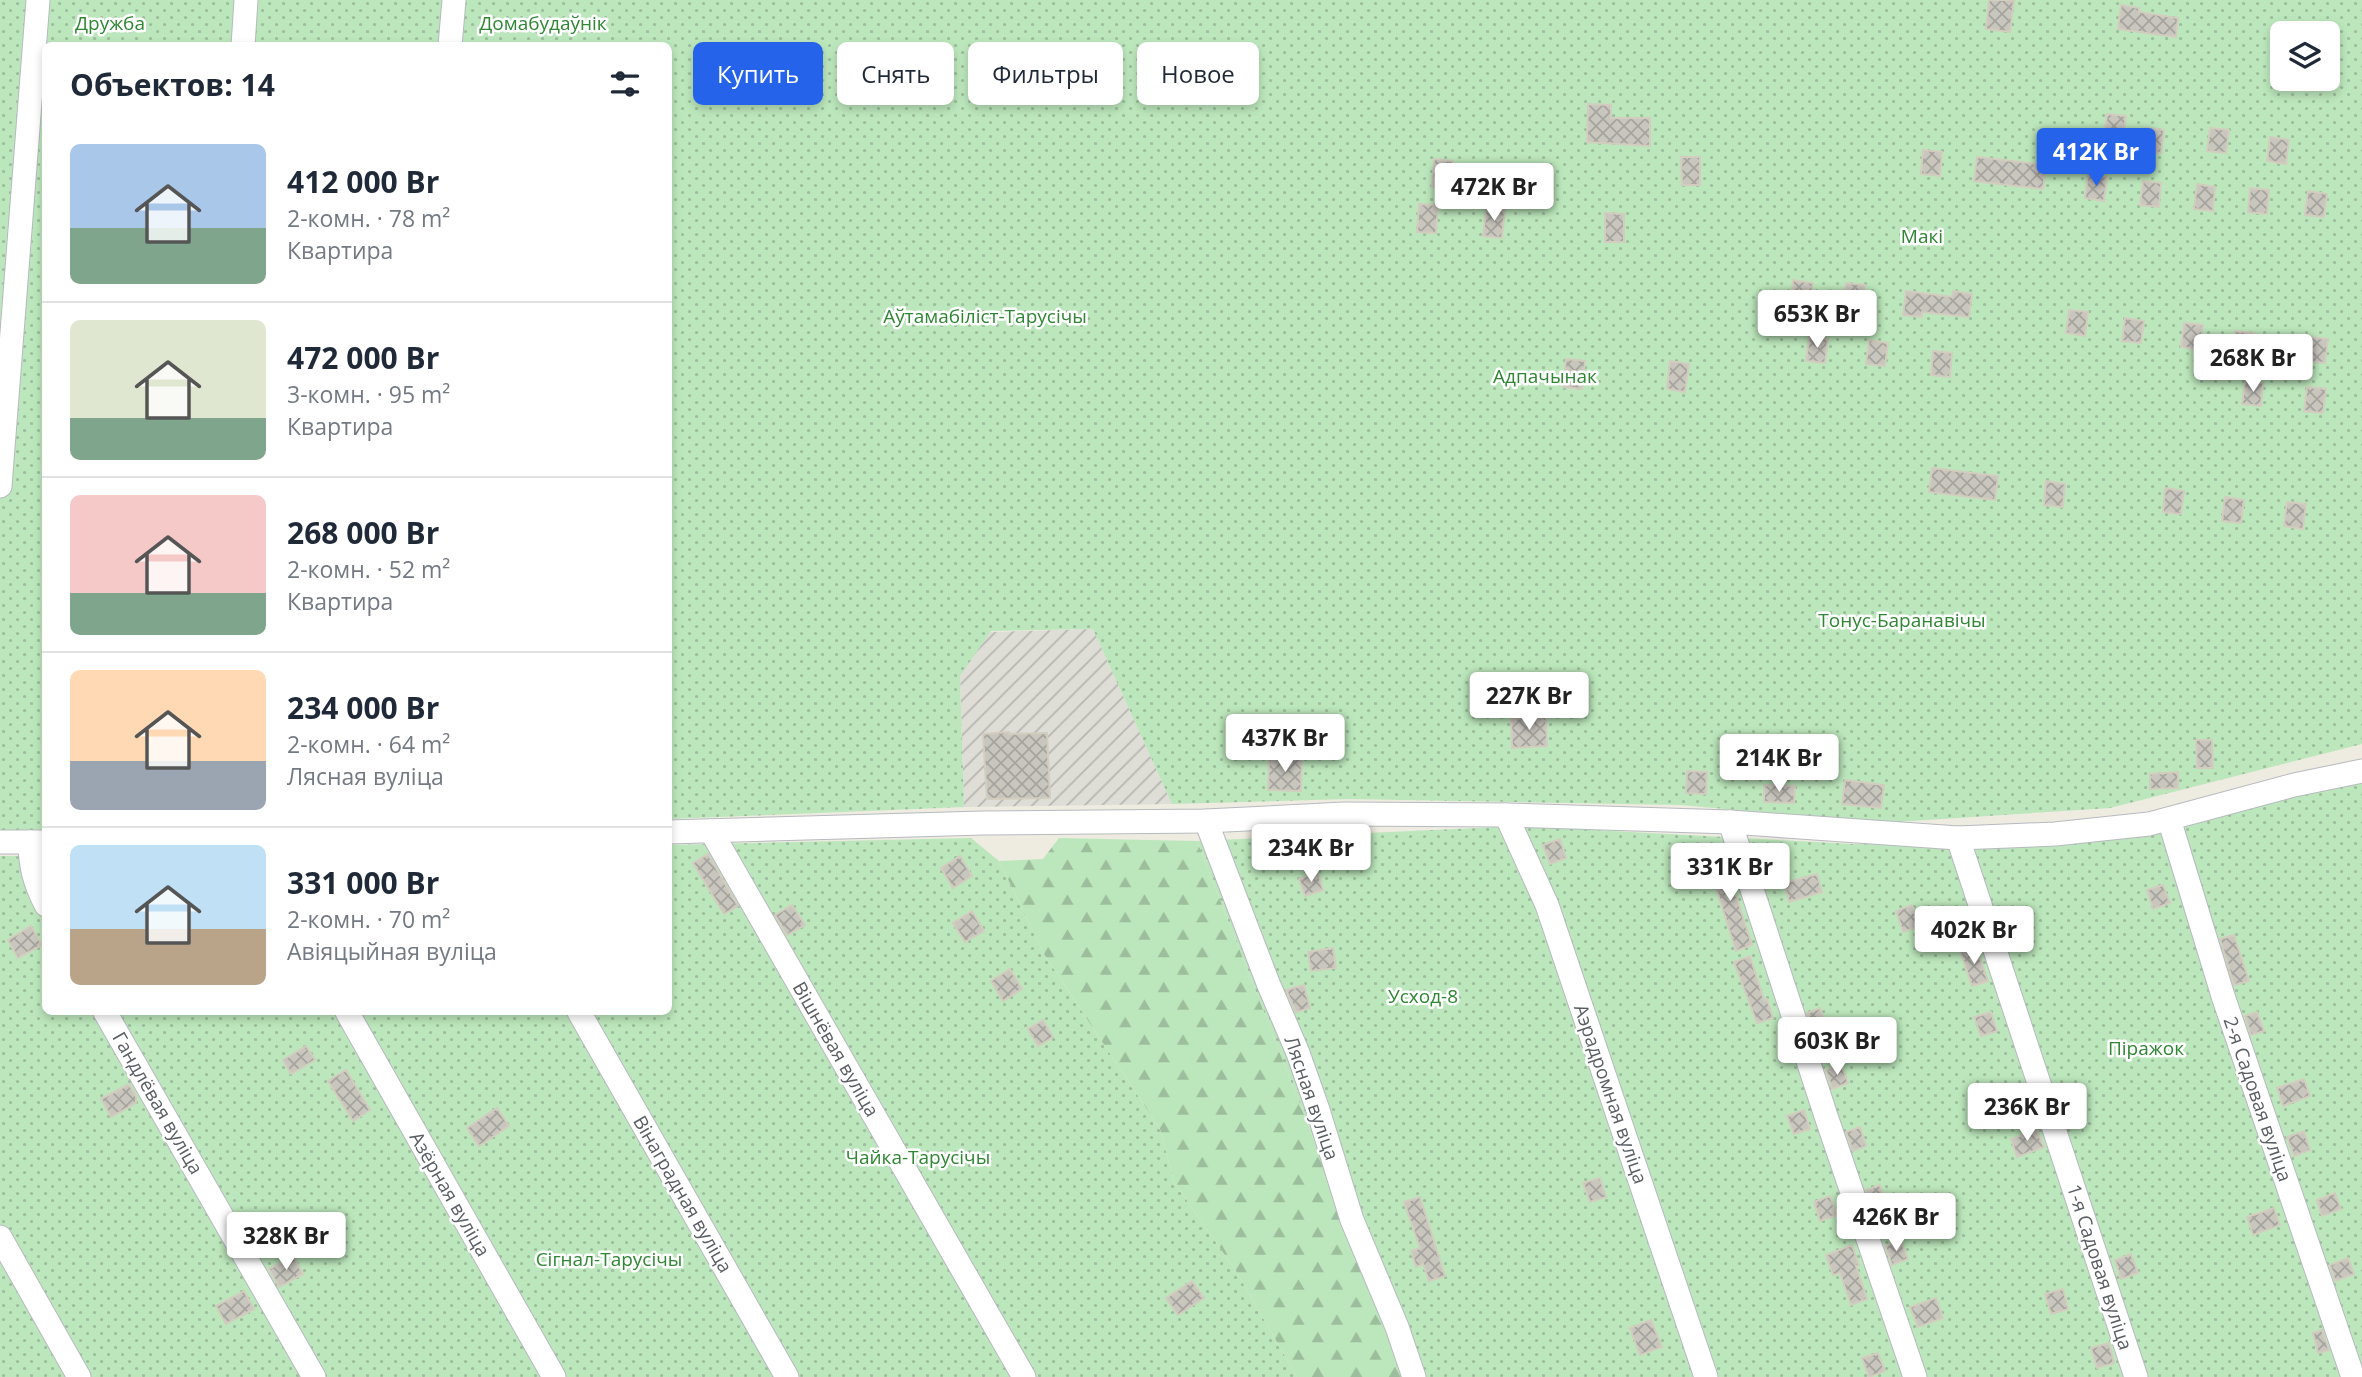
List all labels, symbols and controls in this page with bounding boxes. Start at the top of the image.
park label: Дружба [75,10,145,36]
park label: Домабудаўнік [479,10,607,36]
map controls [2270,21,2340,91]
button: layers [2270,21,2340,91]
chip: Купить [693,42,823,105]
chip: Снять [837,42,954,105]
chip: Фильтры [968,42,1123,105]
chip: Новое [1137,42,1259,105]
text: Объектов: 14 [70,64,275,105]
icon: filters [606,65,644,103]
pin: 412K Br [2031,128,2161,188]
text: 412K Br [2053,135,2139,167]
text: 412 000 Br [287,161,439,202]
pin: 472K Br [1429,164,1559,223]
text: 472K Br [1451,170,1537,202]
icon: home [126,172,210,256]
text: 2-комн. · 78 m² [287,202,450,234]
park label: Макі [1901,223,1943,249]
text: Квартира [287,234,393,266]
pin: 653K Br [1752,290,1882,350]
text: 653K Br [1774,297,1860,329]
park label: Аўтамабіліст-Тарусічы [883,303,1087,329]
pin: 268K Br [2188,334,2318,394]
text: 472 000 Br [287,337,439,378]
text: 268K Br [2210,341,2296,373]
icon: home [126,348,210,432]
park label: Адпачынак [1493,363,1597,389]
text: 3-комн. · 95 m² [287,378,450,410]
text: Квартира [287,410,393,442]
text: 268 000 Br [287,512,439,553]
icon: home [126,523,210,607]
text: 2-комн. · 52 m² [287,553,450,585]
text: Квартира [287,585,393,617]
park label: Тонус-Баранавічы [1818,607,1986,633]
pin: 227K Br [1464,672,1594,732]
text: 227K Br [1486,679,1572,711]
text: 234 000 Br [287,687,439,728]
icon: home [126,698,210,782]
pin: 437K Br [1220,714,1350,774]
text: 437K Br [1242,721,1328,753]
text: 2-комн. · 64 m² [287,728,450,760]
pin: 214K Br [1714,734,1844,794]
text: 214K Br [1736,741,1822,773]
text: Лясная вуліца [287,760,444,792]
pin: 234K Br [1246,824,1376,884]
text: 234K Br [1268,831,1354,863]
pin: 331K Br [1665,844,1795,903]
text: 331K Br [1687,850,1773,882]
text: 331 000 Br [287,862,439,903]
icon: home [126,873,210,957]
text: 2-комн. · 70 m² [287,903,450,935]
pin: 402K Br [1909,906,2039,966]
text: 402K Br [1931,913,2017,945]
text: Авіяцыйная вуліца [287,935,497,967]
street label: Вішнёвая вуліца [787,977,885,1121]
park label: Усход-8 [1388,983,1458,1009]
street label: Аэрадромная вуліца [1568,1001,1654,1187]
street label: 2-я Садовая вуліца [2218,1013,2298,1185]
pin: 603K Br [1772,1018,1902,1077]
text: 603K Br [1794,1024,1880,1056]
street label: Гандлёвая вуліца [107,1027,209,1179]
street label: Лясная вуліца [1279,1033,1345,1163]
park label: Піражок [2108,1035,2184,1061]
pin: 236K Br [1962,1084,2092,1143]
text: 236K Br [1984,1090,2070,1122]
street label: Вінаградная вуліца [627,1111,739,1277]
street label: Азёрная вуліца [404,1127,496,1261]
park label: Чайка-Тарусічы [846,1144,990,1170]
street label: 1-я Садовая вуліца [2061,1181,2139,1353]
pin: 426K Br [1831,1194,1961,1253]
text: 426K Br [1853,1200,1939,1232]
pin: 328K Br [221,1212,351,1272]
text: 328K Br [243,1219,329,1251]
park label: Сігнал-Тарусічы [536,1246,682,1272]

